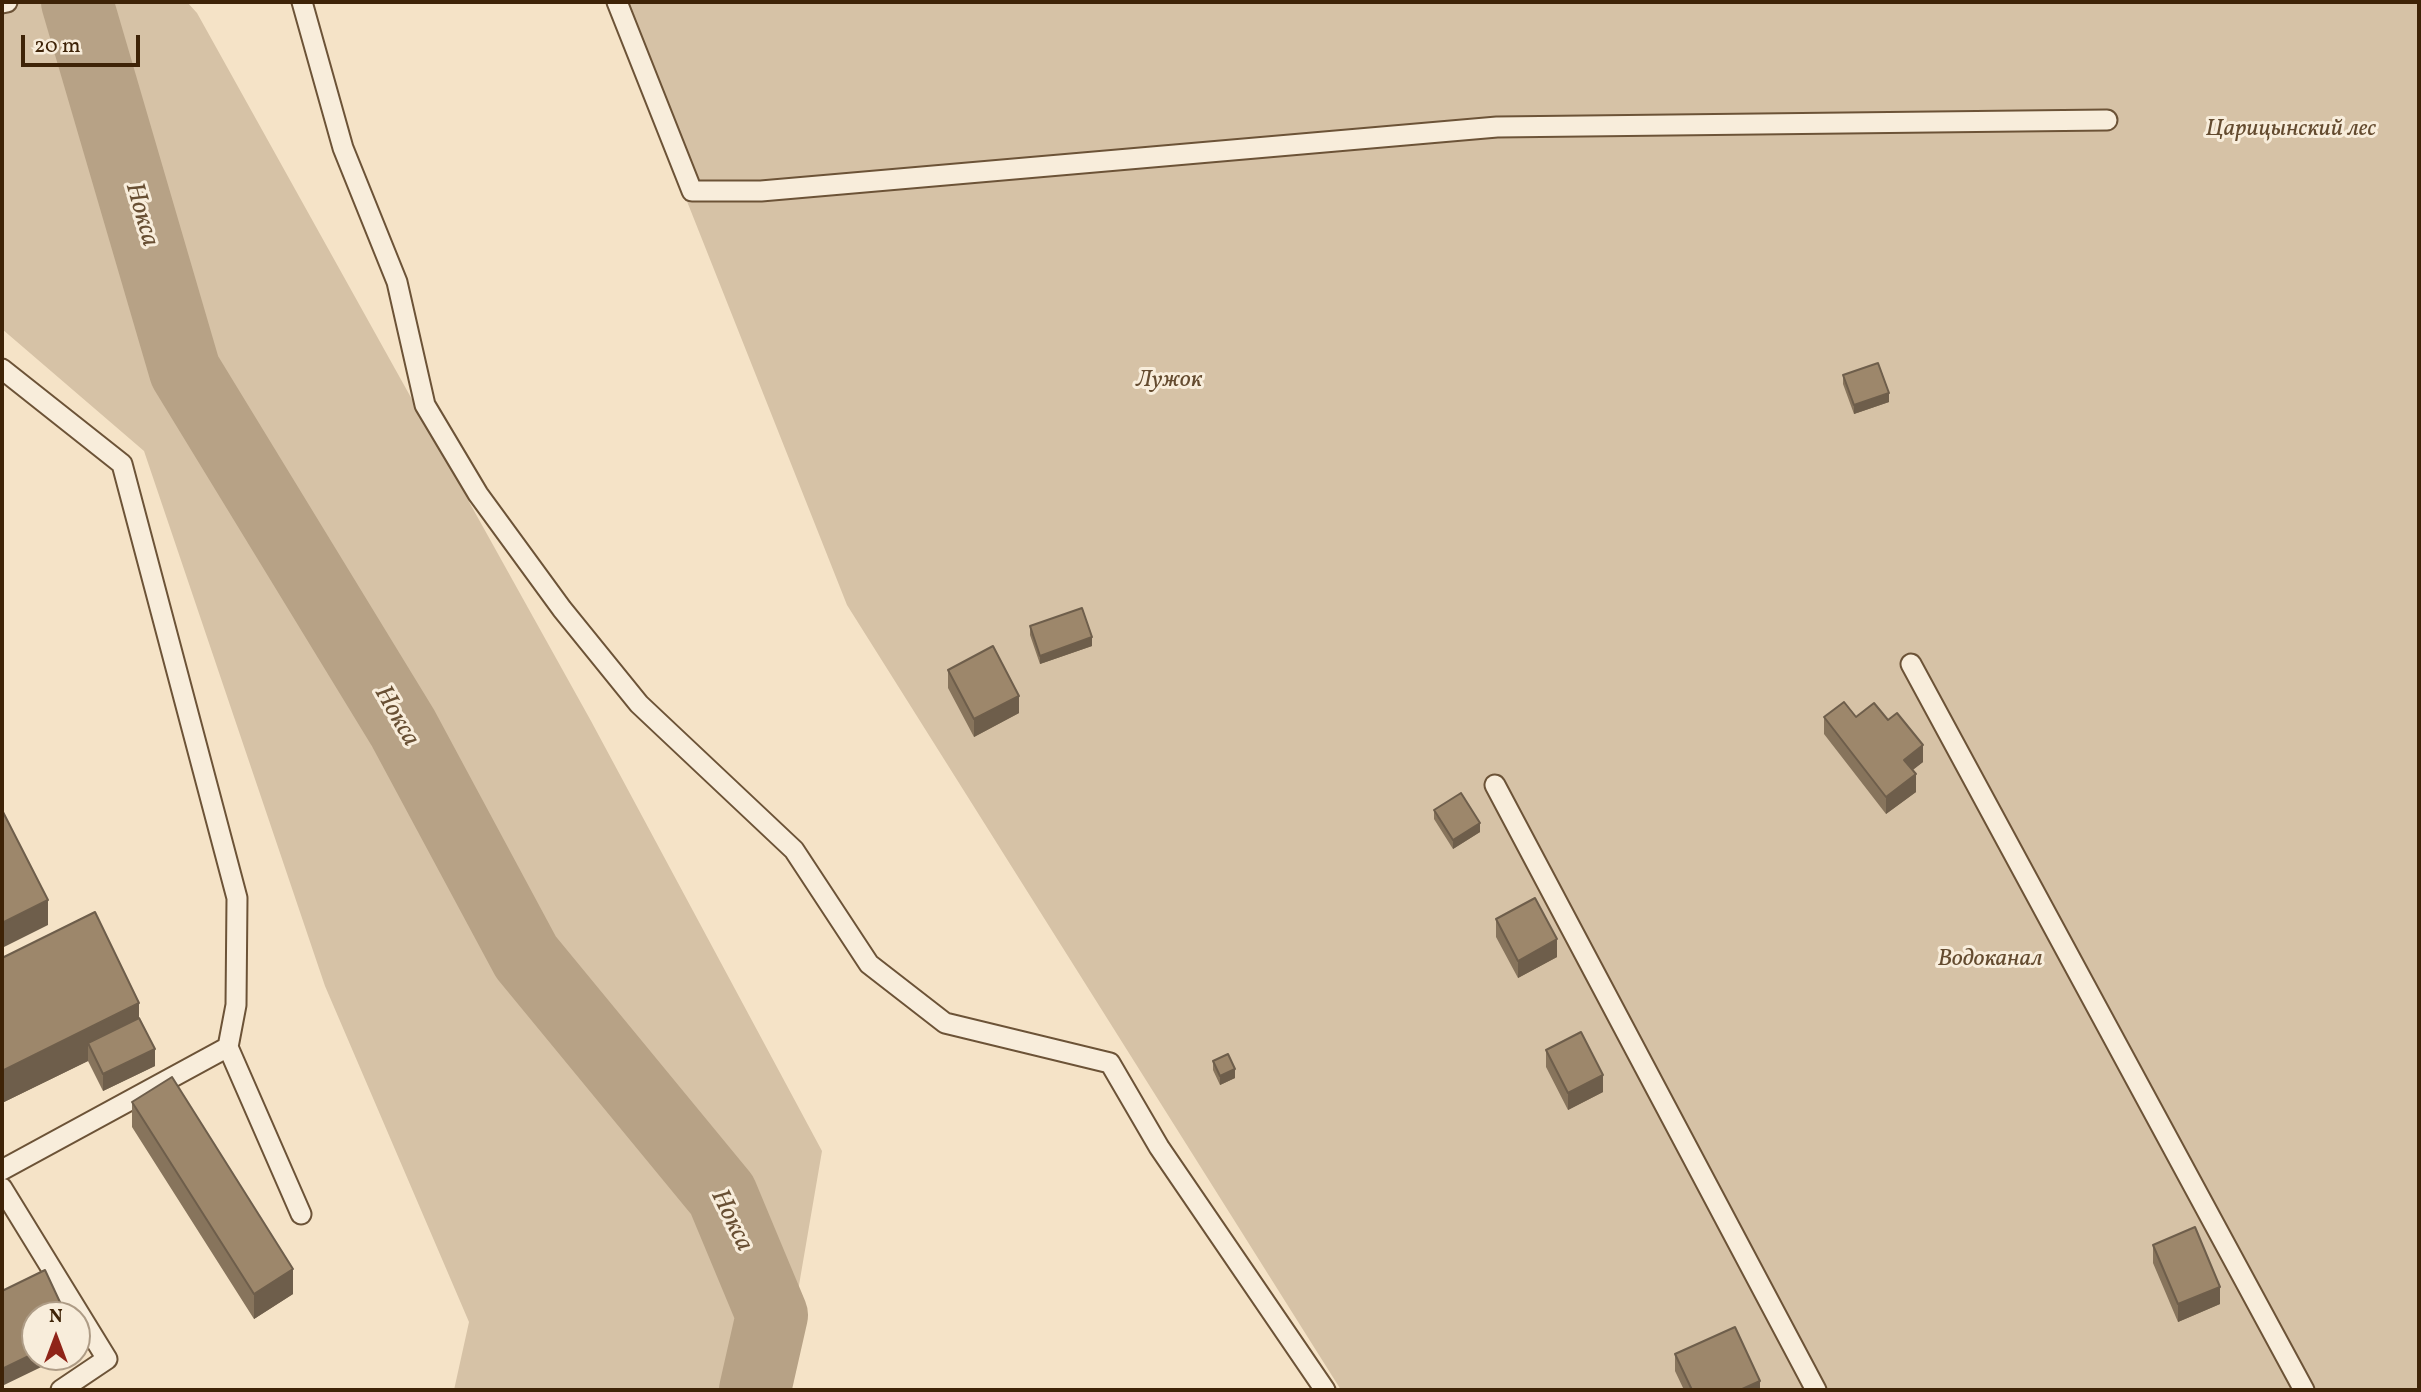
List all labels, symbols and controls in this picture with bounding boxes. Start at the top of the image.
scale bar [24,21,144,65]
text: 20 m [34,32,80,61]
park label: Царицынский лес [2206,117,2376,145]
water label: Нокса [116,179,164,251]
park label: Лужок [1136,368,1202,396]
water label: Нокса [365,681,425,753]
park label: Водоканал [1937,947,2043,975]
water label: Нокса [702,1185,758,1257]
north arrow [21,1301,91,1371]
text: N [49,1304,63,1330]

